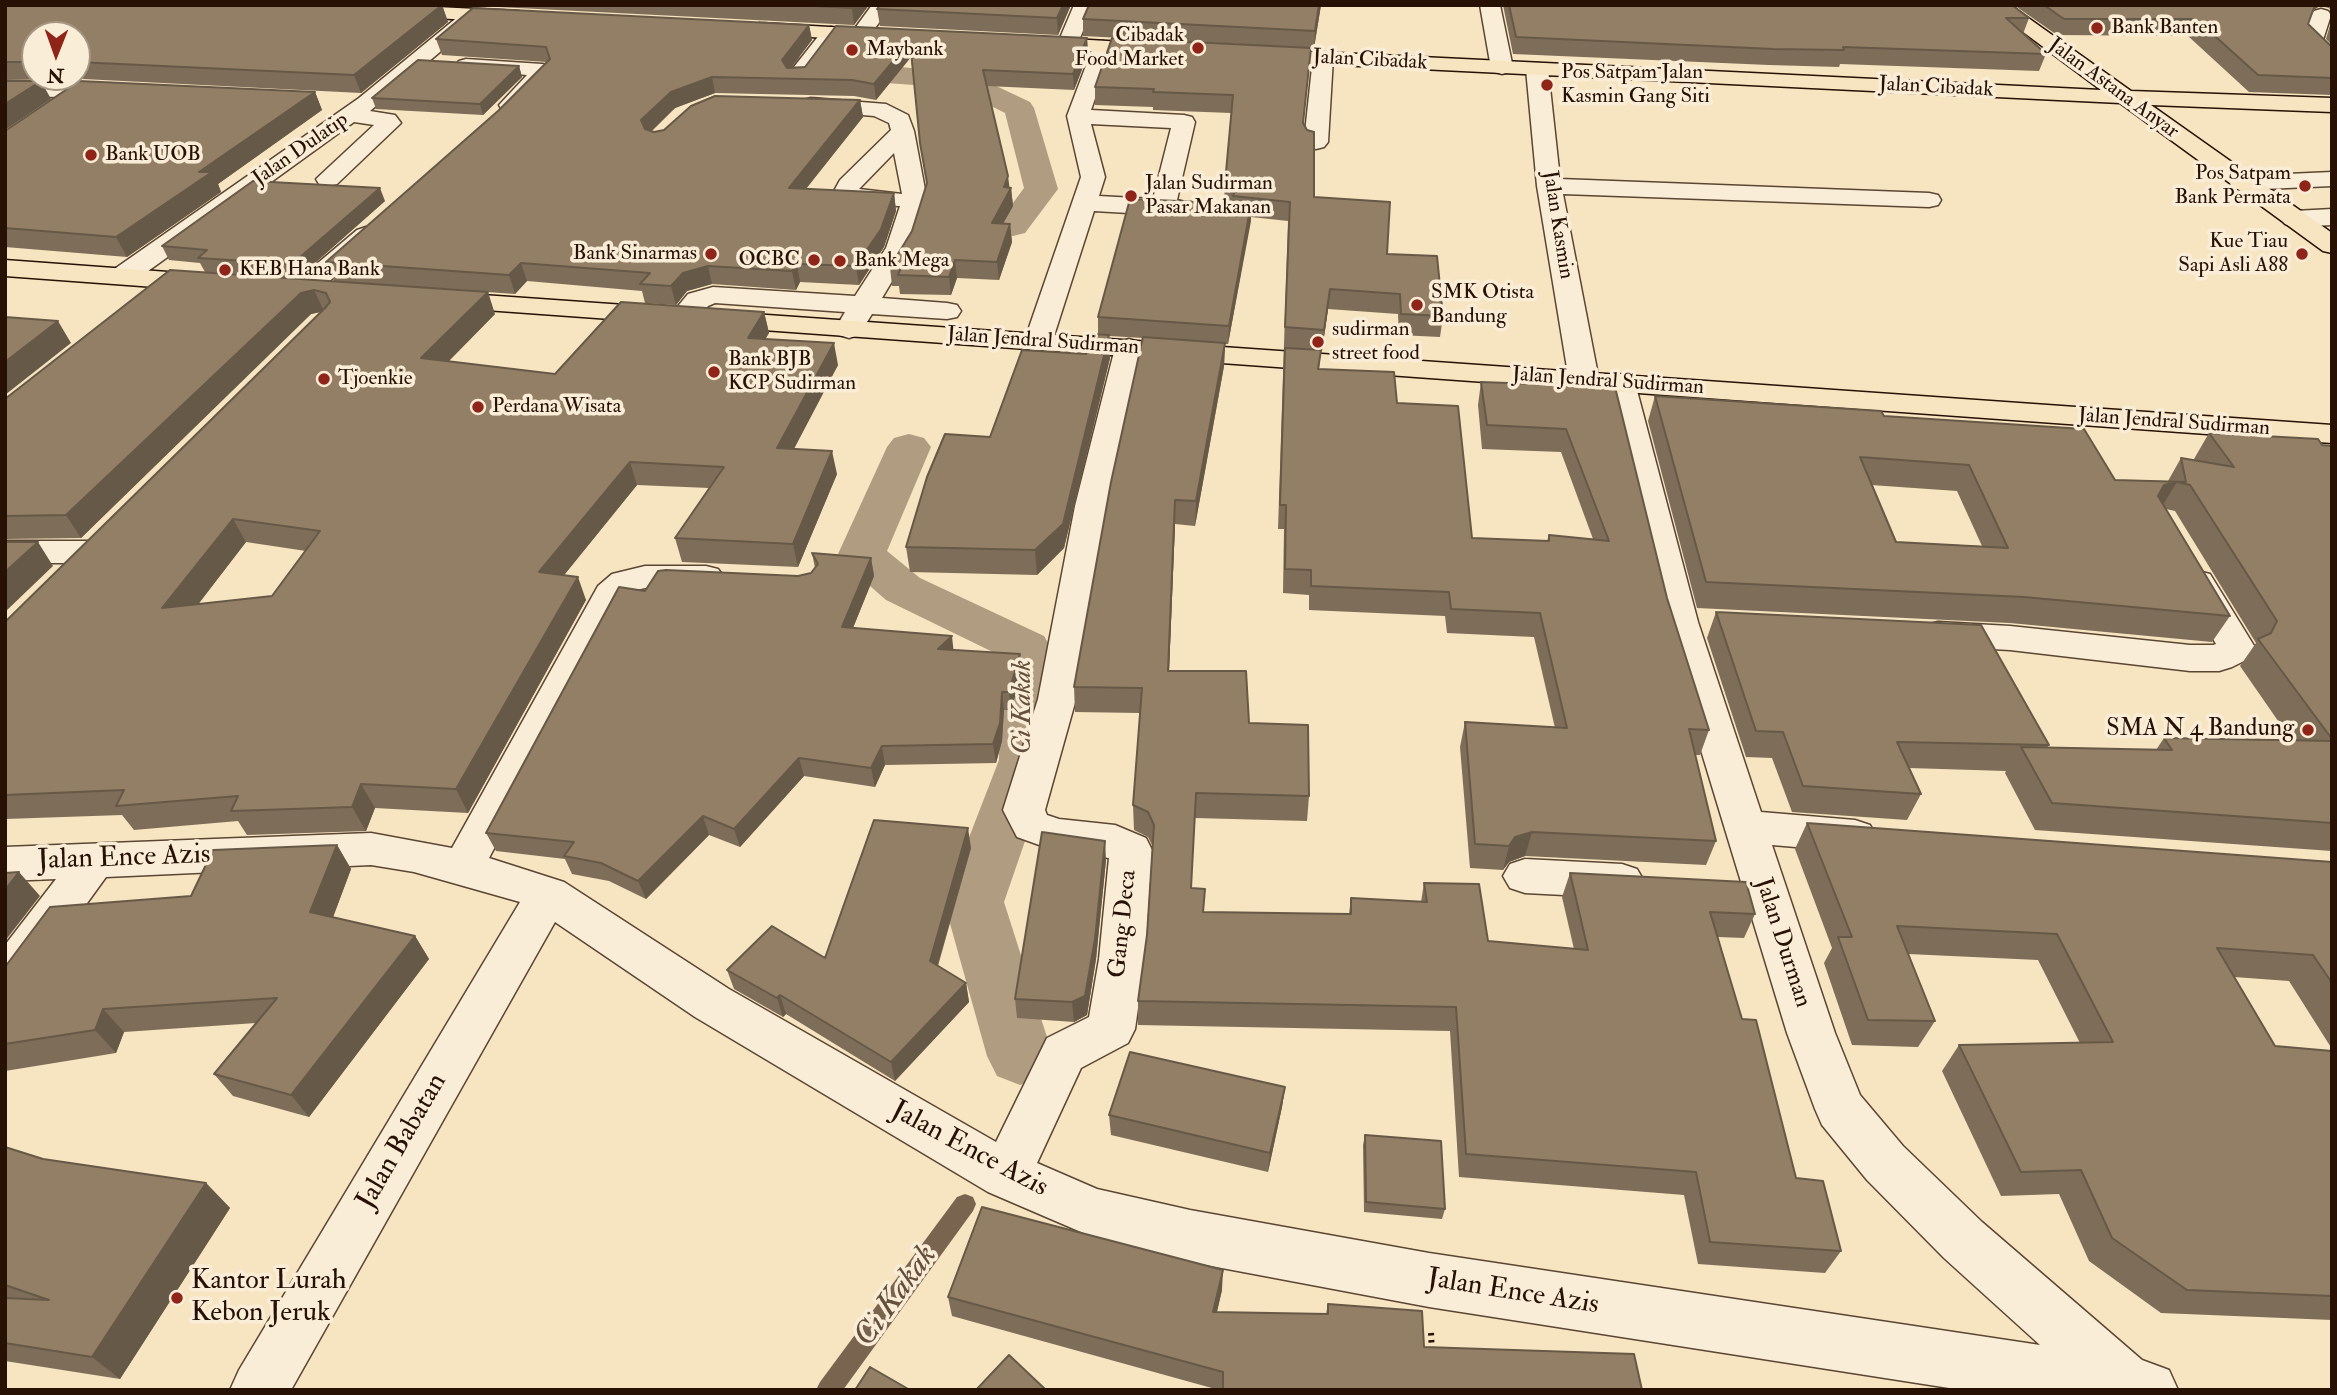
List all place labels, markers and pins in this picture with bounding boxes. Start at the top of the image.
place label: Bank Banten [2111,15,2218,41]
marker: Bank Banten [2089,20,2105,36]
place label: Cibadak Food Market [1074,23,1184,73]
place label: Maybank [866,37,944,63]
marker: Cibadak Food Market [1190,40,1206,56]
marker: Maybank [844,42,860,58]
place label: Pos Satpam Jalan Kasmin Gang Siti [1561,60,1710,110]
marker: Pos Satpam Jalan Kasmin Gang Siti [1539,77,1555,93]
place label: Bank UOB [105,142,201,168]
marker: Bank UOB [83,147,99,163]
place label: Pos Satpam Bank Permata [2175,161,2291,211]
place label: Jalan Sudirman Pasar Makanan [1145,171,1273,221]
marker: Pos Satpam Bank Permata [2297,178,2313,194]
marker: Jalan Sudirman Pasar Makanan [1123,188,1139,204]
place label: Kue Tiau Sapi Asli A88 [2178,229,2288,279]
place label: Bank Sinarmas [573,241,697,267]
marker: Bank Sinarmas [703,246,719,262]
marker: Kue Tiau Sapi Asli A88 [2294,246,2310,262]
place label: OCBC [738,247,800,273]
place label: Bank Mega [854,248,949,274]
marker: OCBC [806,252,822,268]
marker: Bank Mega [832,253,848,269]
place label: KEB Hana Bank [239,257,380,283]
marker: KEB Hana Bank [217,262,233,278]
place label: SMK Otista Bandung [1431,280,1534,330]
marker: SMK Otista Bandung [1409,297,1425,313]
place label: sudirman street food [1332,317,1420,367]
marker: sudirman street food [1310,334,1326,350]
place label: Bank BJB KCP Sudirman [728,347,856,397]
marker: Bank BJB KCP Sudirman [706,364,722,380]
place label: Tjoenkie [338,366,412,392]
marker: Tjoenkie [316,371,332,387]
place label: Perdana Wisata [492,394,621,420]
marker: Perdana Wisata [470,399,486,415]
place label: SMA N 4 Bandung [2106,716,2294,744]
marker: SMA N 4 Bandung [2300,722,2316,738]
place label: Kantor Lurah Kebon Jeruk [191,1265,347,1331]
marker: Kantor Lurah Kebon Jeruk [169,1290,185,1306]

